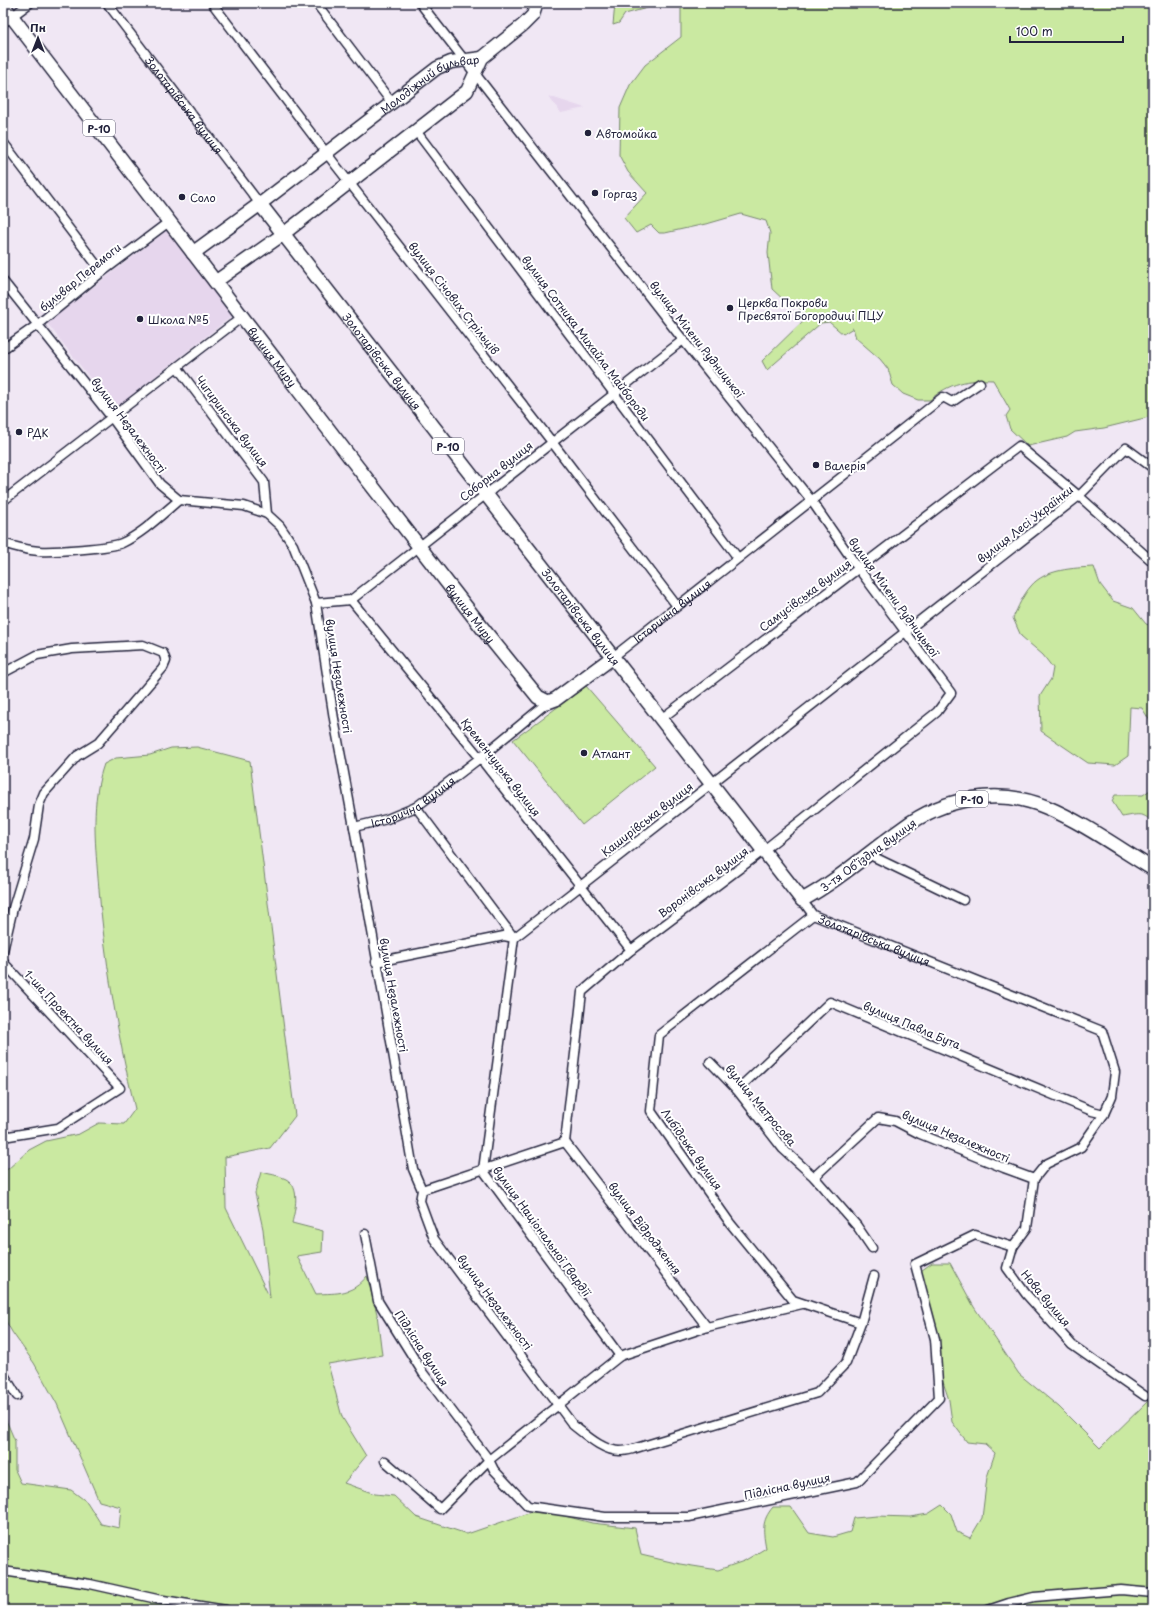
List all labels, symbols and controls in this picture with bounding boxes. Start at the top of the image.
north arrow [18,18,58,58]
scale bar [1010,18,1123,44]
text: Пн [30,19,46,36]
text: 100 m [1016,22,1053,40]
street label: Молодіжний бульвар [376,50,480,117]
street label: Золотарівська вулиця [142,52,227,157]
road number: Р-10 [83,120,115,136]
place label: Автомойка [596,125,657,142]
marker: Автомойка [583,128,593,138]
place label: Горгаз [603,185,637,202]
marker: Горгаз [590,188,600,198]
place label: Соло [190,189,216,206]
marker: Соло [177,192,187,202]
street label: вулиця Січових Стрільців [404,238,504,358]
street label: бульвар Перемоги [36,239,124,315]
street label: вулиця Сотника Михайла Майбороди [518,252,654,424]
street label: вулиця Мілени Рудницької [646,277,749,402]
place label: Церква Покрови Пресвятої Богородиці ПЦУ [738,294,884,324]
marker: Церква Покрови Пресвятої Богородиці ПЦУ [725,303,735,313]
street label: Золотарівська вулиця [339,309,425,413]
place label: Школа №5 [148,311,209,328]
marker: Школа №5 [135,314,145,324]
street label: вулиця Миру [244,323,301,390]
street label: Чигиринська вулиця [192,372,272,470]
street label: вулиця Незалежності [87,374,171,476]
place label: РДК [27,424,48,441]
marker: РДК [14,427,24,437]
street label: Соборна вулиця [456,437,536,505]
road number: Р-10 [432,438,464,454]
place label: Валерія [824,457,866,474]
marker: Валерія [811,460,821,470]
street label: вулиця Лесі Українки [973,481,1077,567]
street label: вулиця Мілени Рудницької [845,534,944,661]
street label: Самусівська вулиця [755,555,855,635]
street label: Золотарівська вулиця [538,565,625,669]
street label: Історична вулиця [629,575,714,647]
street label: вулиця Миру [442,579,499,646]
street label: вулиця Незалежності [322,618,356,734]
street label: Кременчуцька вулиця [457,714,545,820]
place label: Атлант [592,745,631,762]
marker: Атлант [579,748,589,758]
street label: Історична вулиця [369,772,459,831]
street label: Каширівська вулиця [598,778,696,860]
road number: Р-10 [956,791,988,807]
street label: 3-тя Обʼїздна вулиця [816,814,920,896]
street label: Воронівська вулиця [654,842,752,922]
street label: Золотарівська вулиця [816,910,933,970]
street label: вулиця Незалежності [376,937,412,1053]
street label: 1-ша Проектна вулиця [20,966,118,1068]
street label: вулиця Павла Бута [861,997,963,1053]
street label: вулиця Матросова [722,1060,800,1150]
street label: Либідська вулиця [658,1105,726,1193]
street label: вулиця Незалежності [899,1106,1013,1166]
street label: вулиця Національної Гвардії [489,1162,596,1300]
street label: вулиця Відродження [604,1178,686,1278]
street label: вулиця Незалежності [453,1251,537,1353]
street label: Нова вулиця [1017,1266,1075,1330]
street label: Підлісна вулиця [391,1307,453,1389]
street label: Підлісна вулиця [742,1469,832,1503]

